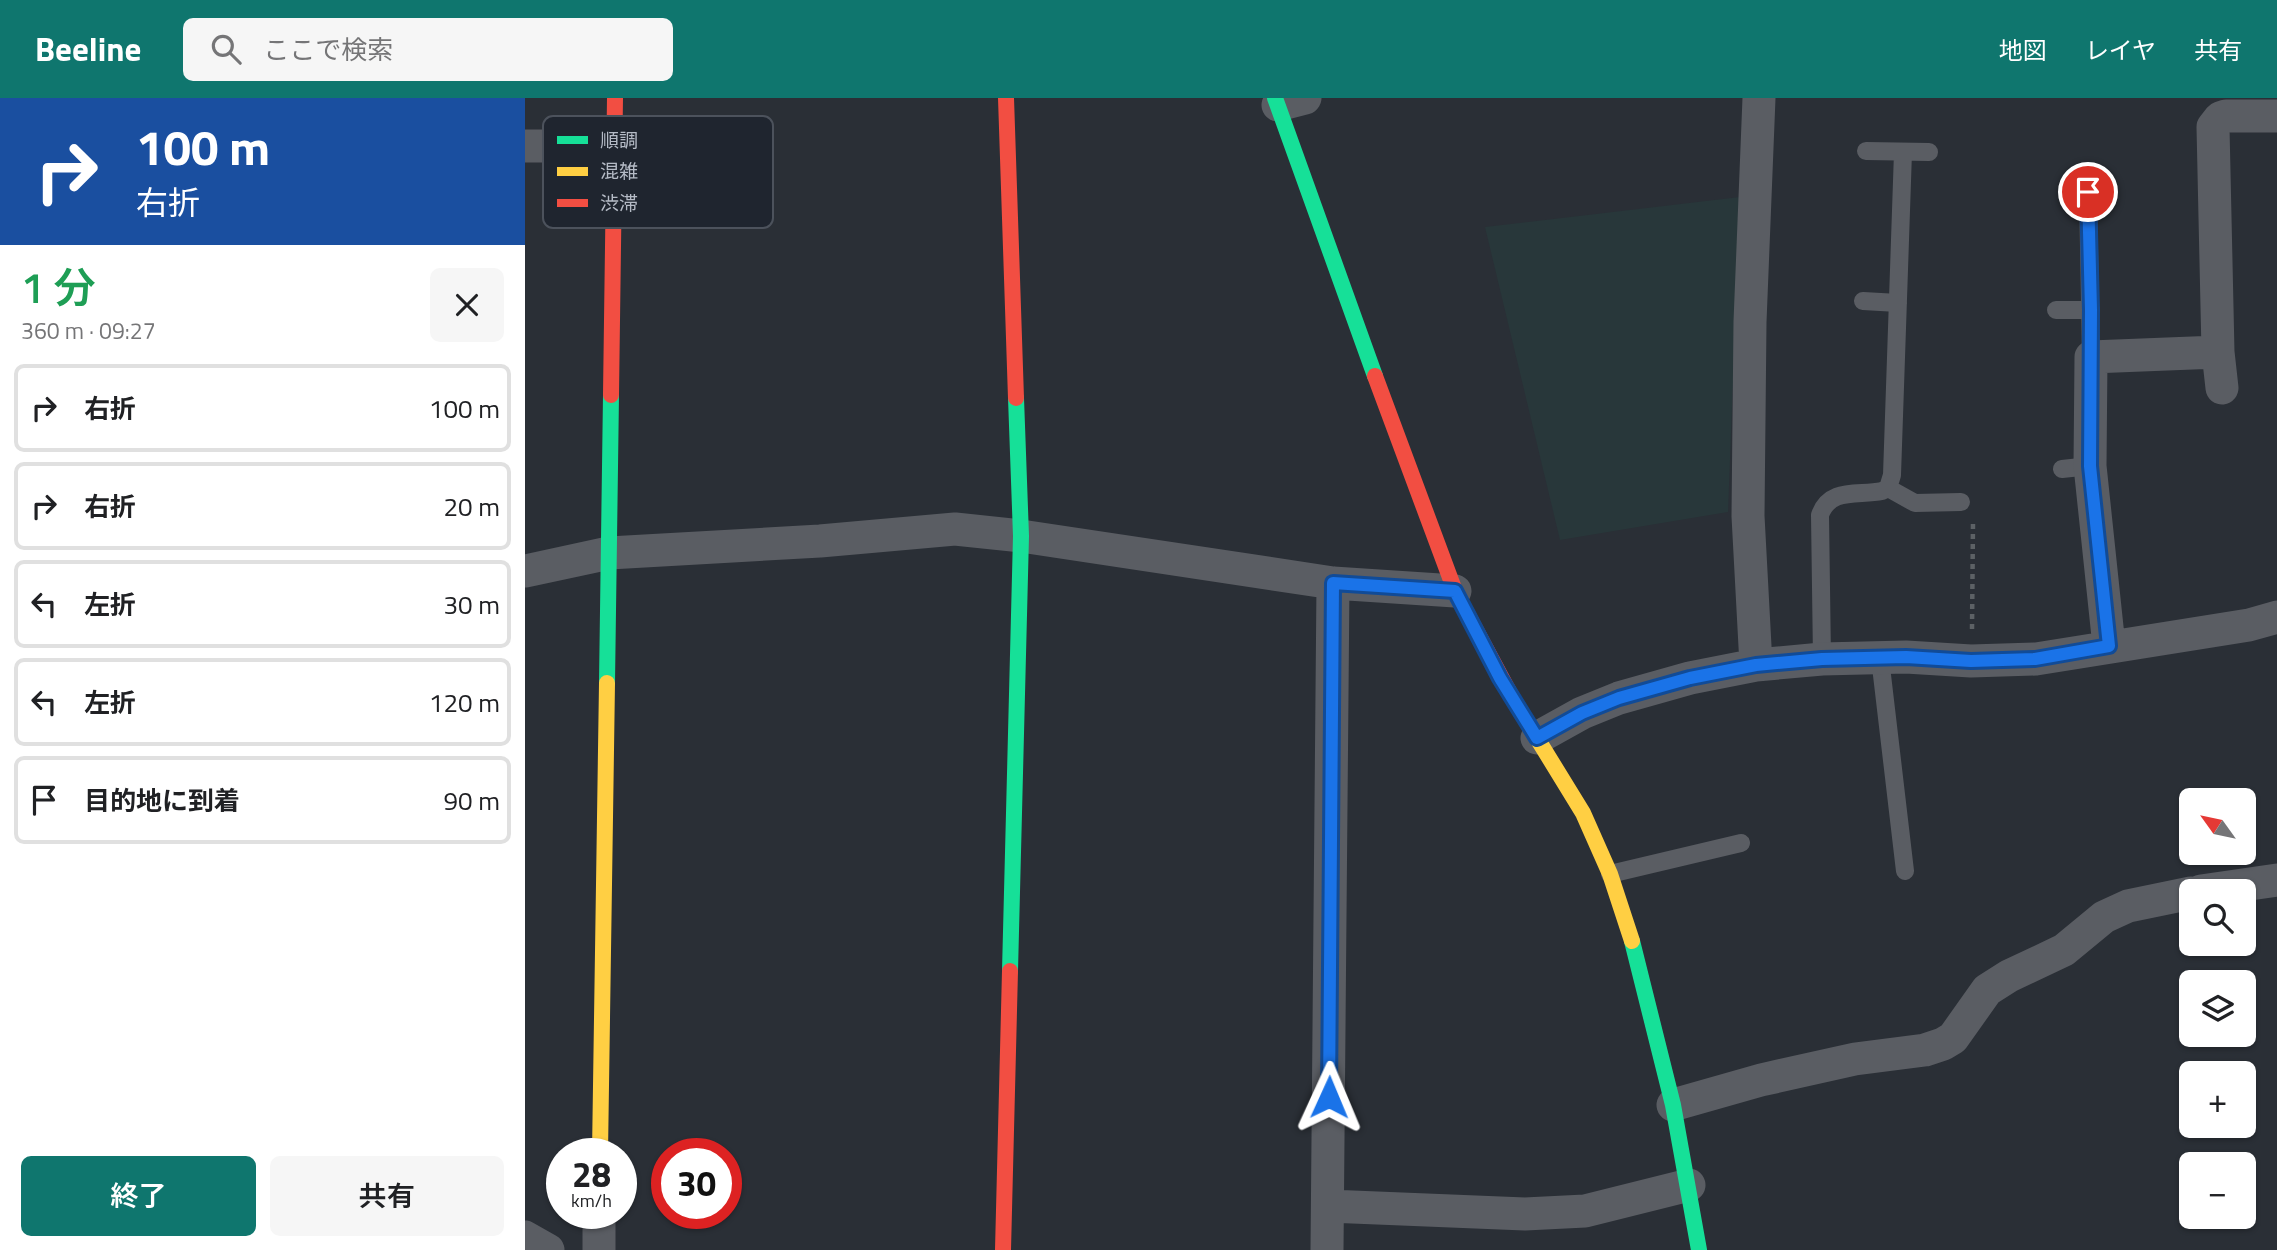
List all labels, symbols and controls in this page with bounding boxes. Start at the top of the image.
search box [183,18,673,81]
text: Beeline [35,24,141,74]
icon: search [207,30,245,68]
text: ここで検索 [263,30,393,69]
text: 地図 [1999,32,2047,68]
text: レイヤ [2085,32,2156,68]
text: 共有 [2194,32,2242,68]
text: 100 m [136,109,270,184]
legend [543,116,773,228]
text: 順調 [600,125,638,154]
icon: right [21,126,112,217]
text: 混雑 [600,156,638,185]
pin [2058,162,2118,222]
icon: arrive [2069,173,2107,211]
text: 右折 [136,178,200,226]
text: 渋滞 [600,188,638,217]
text: 1 分 [21,255,96,319]
button: close [430,268,504,342]
text: 360 m · 09:27 [21,313,156,348]
icon: right [25,389,63,427]
text: 右折 [84,389,136,428]
text: 100 m [429,389,500,428]
icon: right [25,487,63,525]
text: 右折 [84,487,136,526]
text: 20 m [443,487,500,526]
icon: left [25,585,63,623]
text: 左折 [84,585,136,624]
text: 30 m [443,585,500,624]
icon: left [25,683,63,721]
text: 左折 [84,683,136,722]
text: 120 m [429,683,500,722]
icon: arrive [25,781,63,819]
text: 目的地に到着 [84,781,240,820]
text: 90 m [443,781,500,820]
north arrow [2179,788,2256,864]
map controls [2179,788,2256,1229]
button: search [2179,879,2256,956]
button: layers [2179,970,2256,1047]
position arrow [1292,1060,1366,1134]
button: + [2179,1061,2256,1138]
speed limit sign: 30 [651,1138,742,1229]
text: 28 [572,1147,611,1201]
button: − [2179,1152,2256,1229]
button: 終了 [21,1156,256,1236]
button: 共有 [270,1156,504,1236]
text: km/h [571,1187,612,1214]

